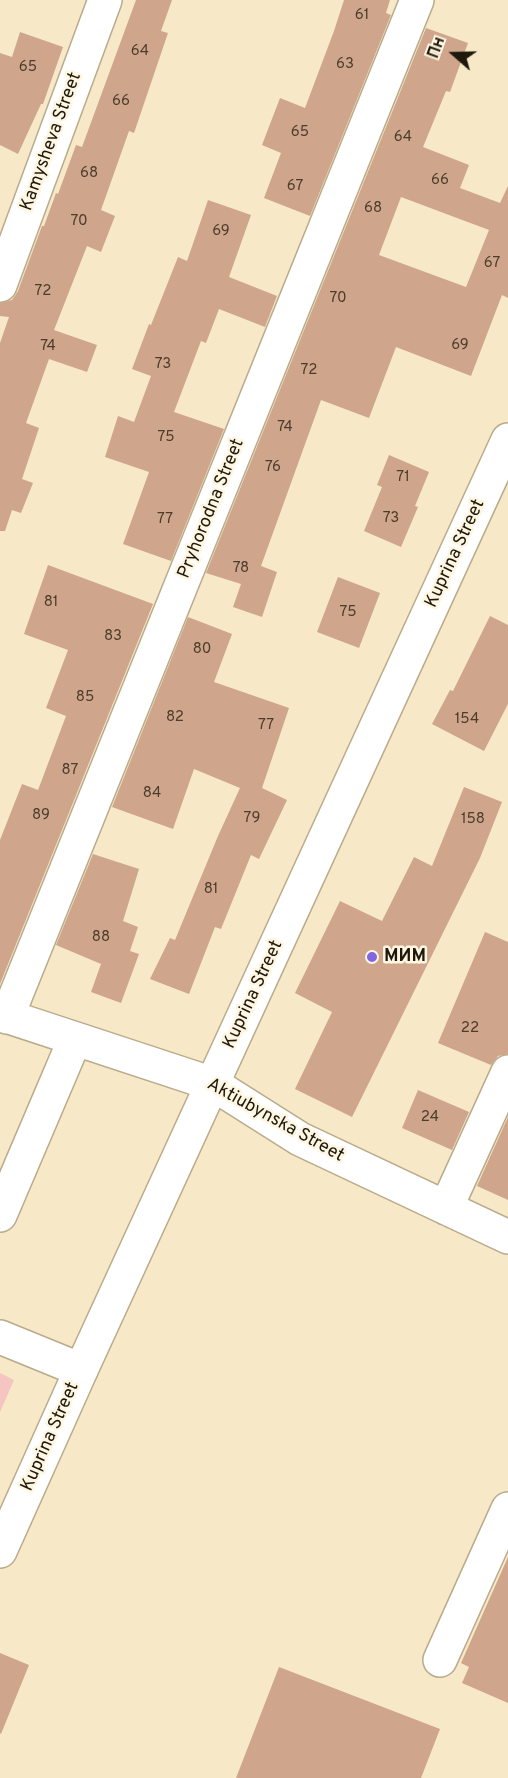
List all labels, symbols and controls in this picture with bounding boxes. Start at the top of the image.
house number: 61 [355,7,369,25]
north arrow [424,24,484,84]
text: Пн [424,34,450,61]
house number: 64 [131,43,149,61]
house number: 63 [336,56,354,74]
house number: 65 [19,59,37,77]
street label: Kamysheva Street [17,70,87,214]
house number: 66 [112,93,130,111]
house number: 65 [291,124,309,142]
house number: 64 [394,129,412,147]
house number: 68 [80,165,98,183]
house number: 66 [431,172,449,190]
house number: 67 [287,178,303,196]
house number: 68 [364,200,382,218]
house number: 70 [70,213,88,231]
house number: 69 [212,223,230,241]
house number: 67 [484,255,500,273]
house number: 72 [35,283,51,301]
house number: 70 [329,290,347,308]
house number: 69 [451,337,469,355]
house number: 74 [40,338,56,356]
house number: 73 [155,356,171,374]
house number: 72 [301,362,317,380]
house number: 74 [277,419,293,437]
house number: 75 [157,429,175,447]
street label: Pryhorodna Street [174,436,250,582]
house number: 76 [265,459,281,477]
house number: 71 [396,469,410,487]
street label: Kuprina Street [421,496,491,612]
house number: 73 [383,510,399,528]
house number: 77 [157,511,173,529]
house number: 78 [233,560,249,578]
house number: 81 [44,594,58,612]
house number: 75 [339,604,357,622]
house number: 83 [104,628,122,646]
house number: 80 [193,641,211,659]
house number: 85 [76,689,94,707]
house number: 82 [166,709,184,727]
house number: 154 [455,711,479,729]
house number: 77 [258,717,274,735]
house number: 87 [62,762,78,780]
house number: 84 [143,785,161,803]
house number: 89 [32,807,50,825]
house number: 79 [244,810,260,828]
house number: 158 [461,811,485,829]
house number: 81 [204,881,218,899]
house number: 88 [92,929,110,947]
street label: Kuprina Street [219,937,289,1053]
place label: МИМ [384,946,426,968]
marker: МИМ [365,950,379,964]
house number: 22 [461,1020,479,1038]
street label: Aktiubynska Street [203,1074,347,1168]
house number: 24 [421,1109,439,1127]
street label: Kuprina Street [17,1379,85,1495]

